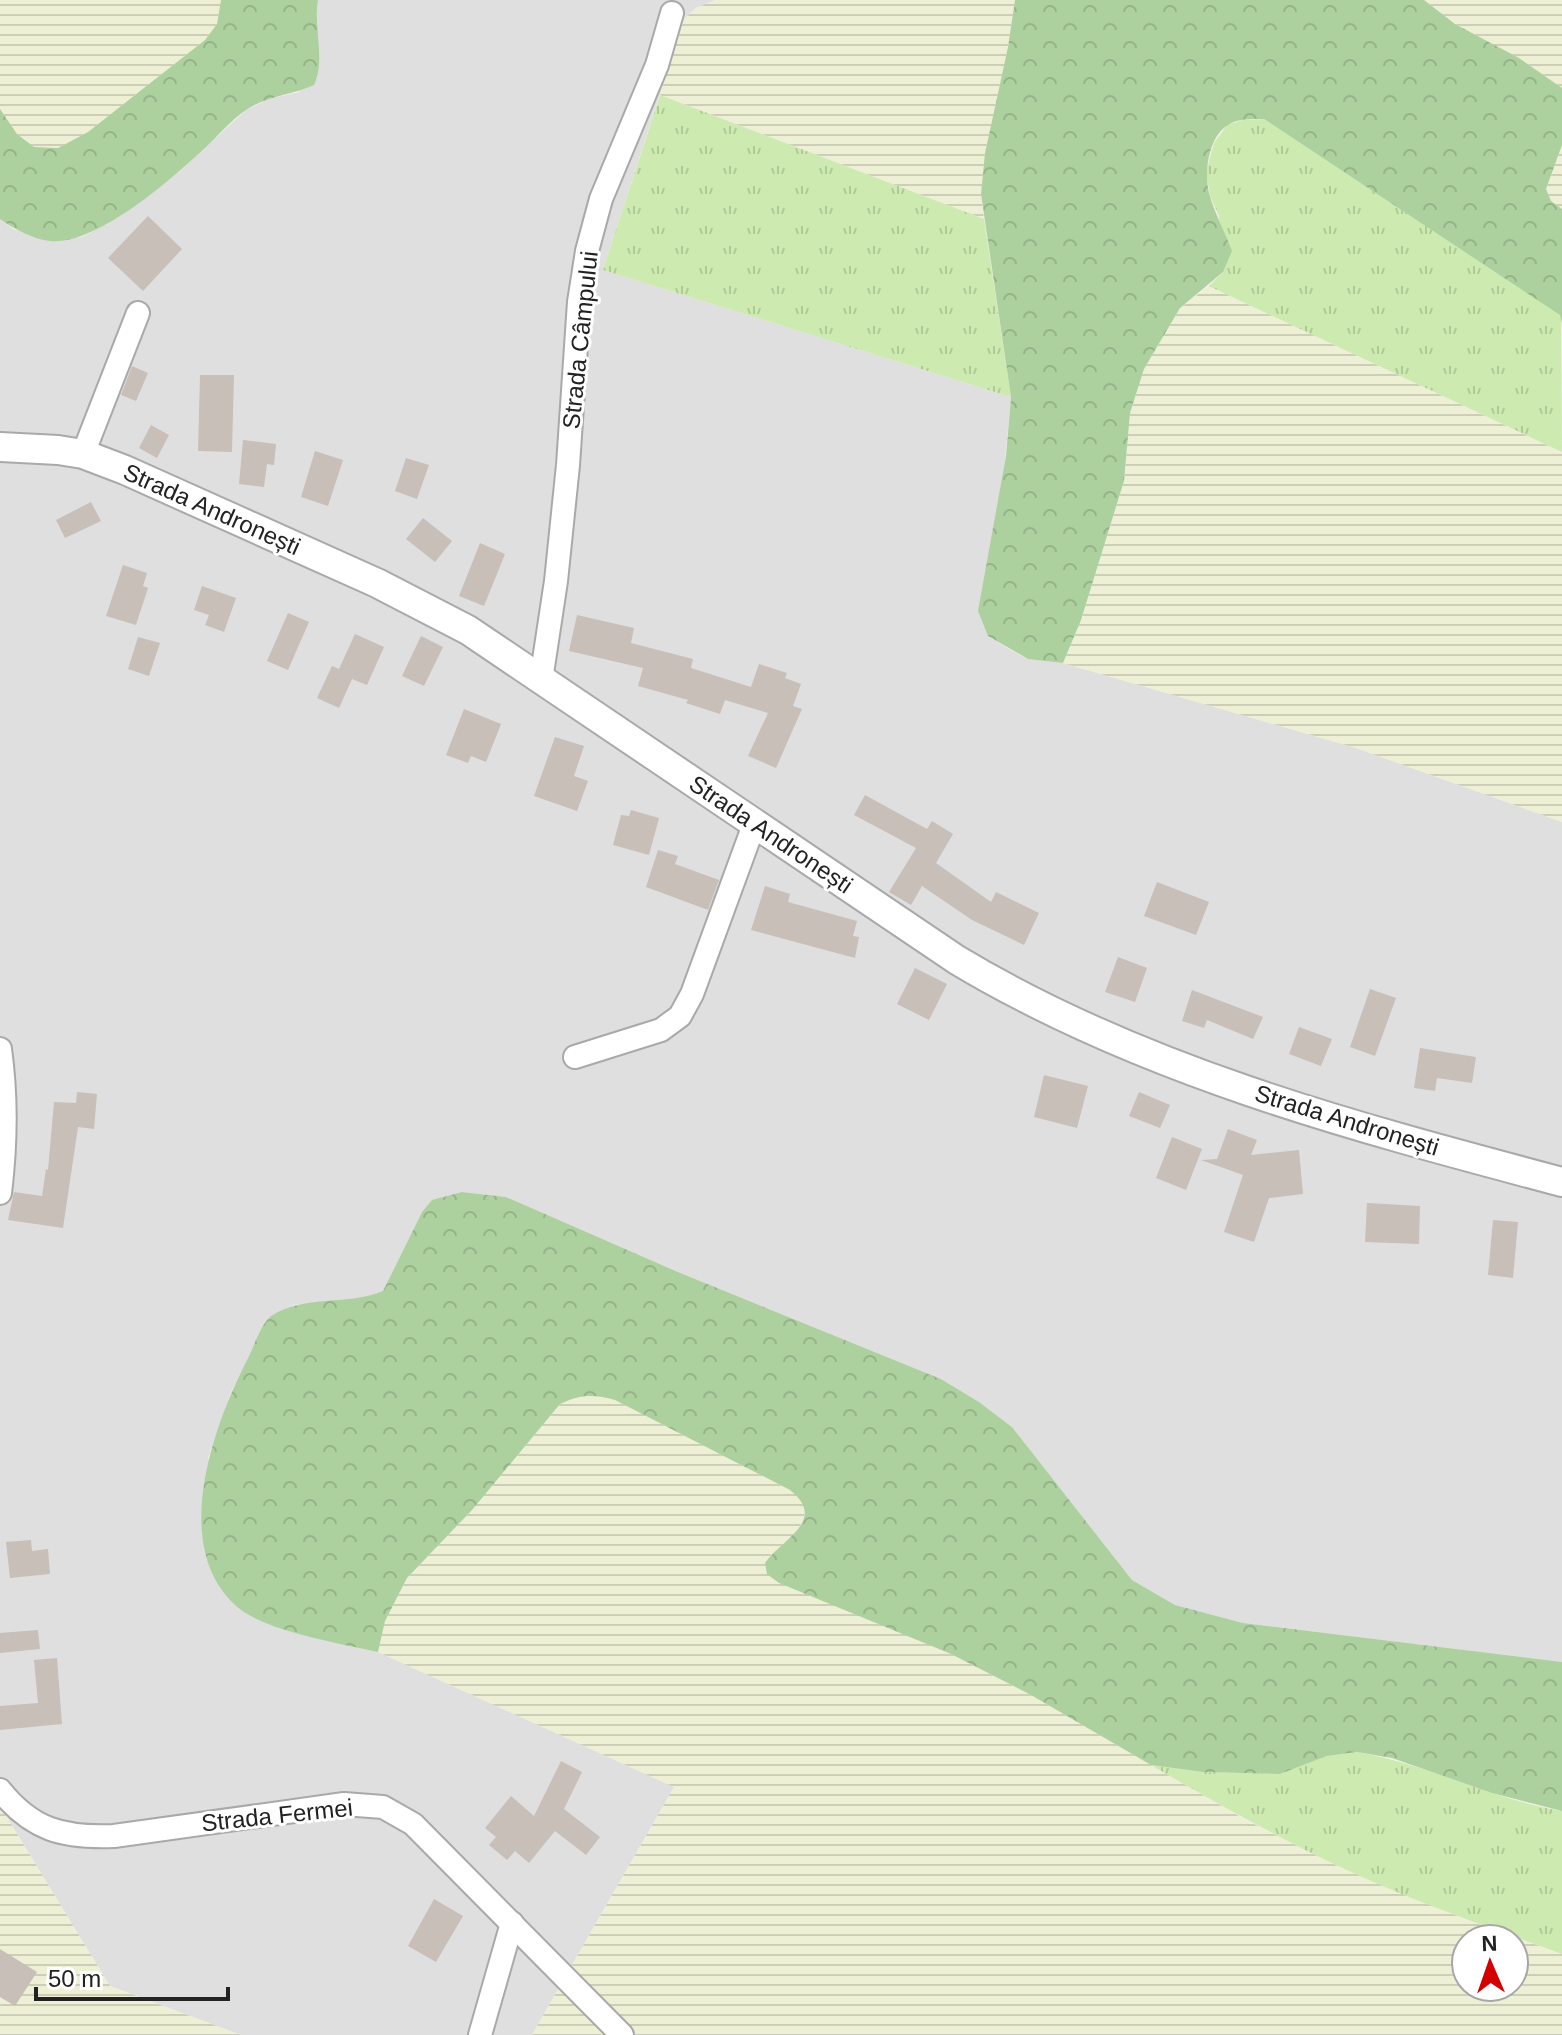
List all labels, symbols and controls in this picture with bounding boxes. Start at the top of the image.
street label: Strada Câmpului [557,250,603,430]
street label: Strada Andronești [119,458,305,560]
street label: Strada Andronești [684,769,858,899]
street label: Strada Andronești [1252,1079,1442,1161]
street label: Strada Fermei [200,1794,354,1836]
north arrow [1450,1923,1530,2003]
text: N [1481,1931,1498,1956]
scale bar [36,1951,228,2001]
text: 50 m [48,1965,101,1992]

